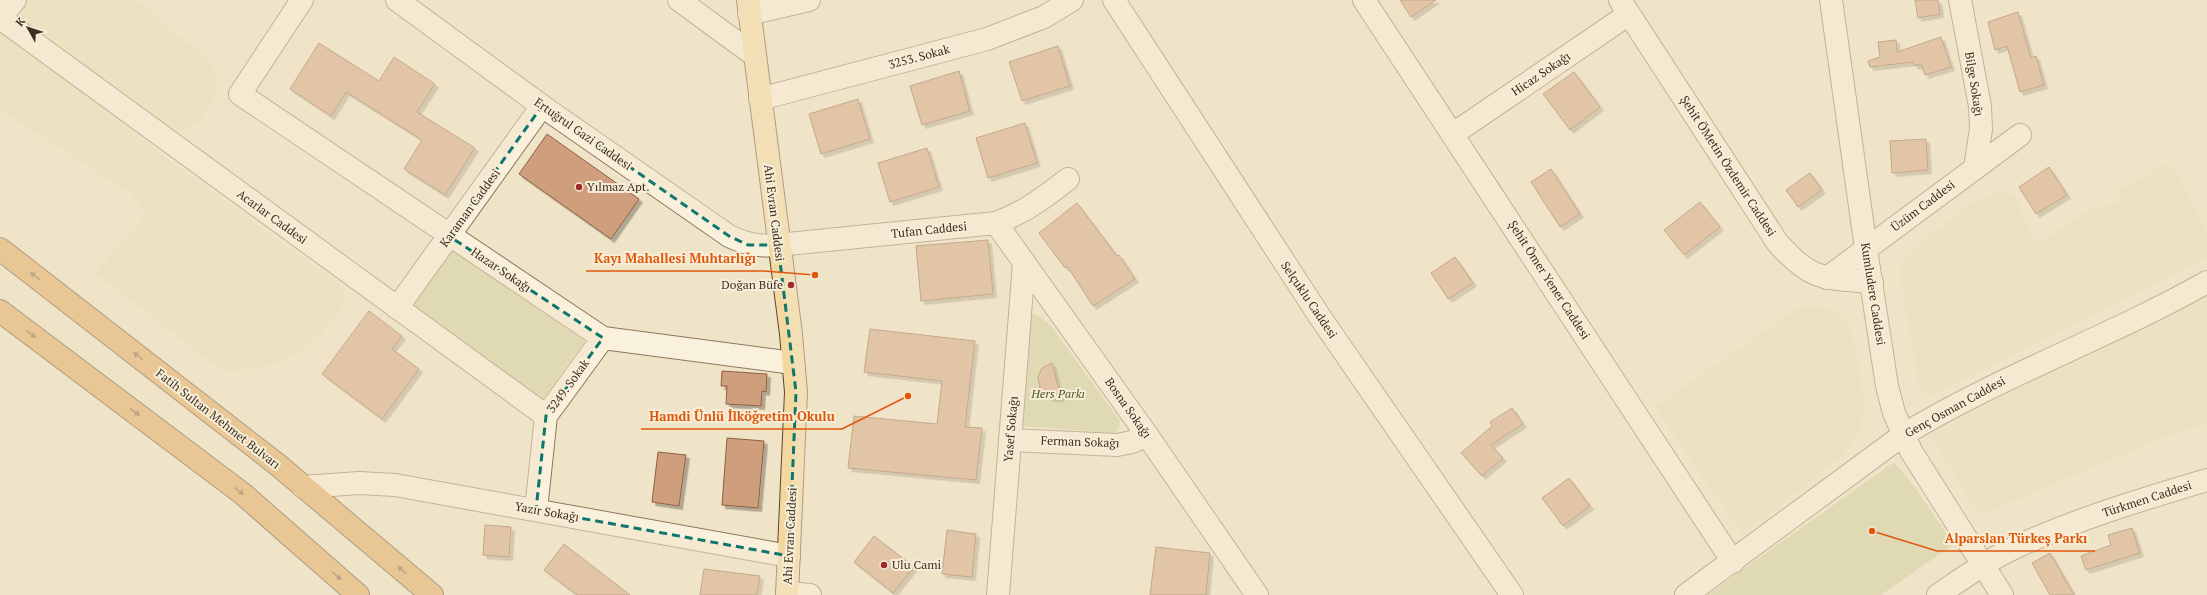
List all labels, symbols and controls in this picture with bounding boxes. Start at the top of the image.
north arrow [8,8,48,48]
text: K [12,14,28,29]
street label: 3253. Sokak [887,41,952,72]
street label: Hicaz Sokağı [1508,48,1573,99]
street label: Bilge Sokağı [1962,51,1987,118]
street label: Şehit ÖMetin Özdemir Caddesi [1677,93,1780,239]
street label: Ertuğrul Gazi Caddesi [532,94,635,173]
street label: Ahi Evran Caddesi [761,164,788,263]
street label: Karaman Caddesi [436,165,503,250]
street label: Üzüm Caddesi [1888,177,1958,234]
place label: Yılmaz Apt. [587,179,650,194]
marker: Yılmaz Apt. [574,182,584,192]
street label: Acarlar Caddesi [234,186,311,247]
street label: Tufan Caddesi [890,218,968,241]
street label: Şehit Ömer Yener Caddesi [1505,218,1594,342]
street label: Kumludere Caddesi [1858,242,1889,347]
street label: Hazar Sokağı [468,244,535,295]
callout: Kayı Mahallesi Muhtarlığı [586,246,764,271]
text: Kayı Mahallesi Muhtarlığı [594,249,756,267]
street label: Selçuklu Caddesi [1278,258,1341,342]
one-way arrow [30,273,40,281]
place label: Doğan Büfe [721,277,783,292]
marker: Doğan Büfe [786,280,796,290]
one-way arrow [26,330,37,338]
one-way arrow [132,352,143,360]
street label: 3249. Sokak [543,355,593,416]
street label: Fatih Sultan Mehmet Bulvarı [153,365,284,472]
street label: Genç Osman Caddesi [1902,373,2008,440]
street label: Bosna Sokağı [1102,375,1155,441]
park label: Hers Parkı [1030,386,1085,401]
street label: Yasef Sokağı [1000,395,1021,463]
callout: Hamdi Ünlü İlköğretim Okulu [641,404,842,429]
text: Hamdi Ünlü İlköğretim Okulu [649,407,835,425]
one-way arrow [130,408,140,416]
street label: Ferman Sokağı [1040,433,1120,450]
street label: Türkmen Caddesi [2100,477,2194,520]
one-way arrow [233,486,244,495]
street label: Ahi Evran Caddesi [779,487,800,585]
street label: Yazır Sokağı [514,498,581,525]
callout: Alparslan Türkeş Parkı [1937,526,2095,551]
text: Alparslan Türkeş Parkı [1945,529,2087,547]
place label: Ulu Cami [892,557,942,572]
marker: Ulu Cami [879,560,889,570]
one-way arrow [397,565,407,574]
one-way arrow [331,572,342,581]

